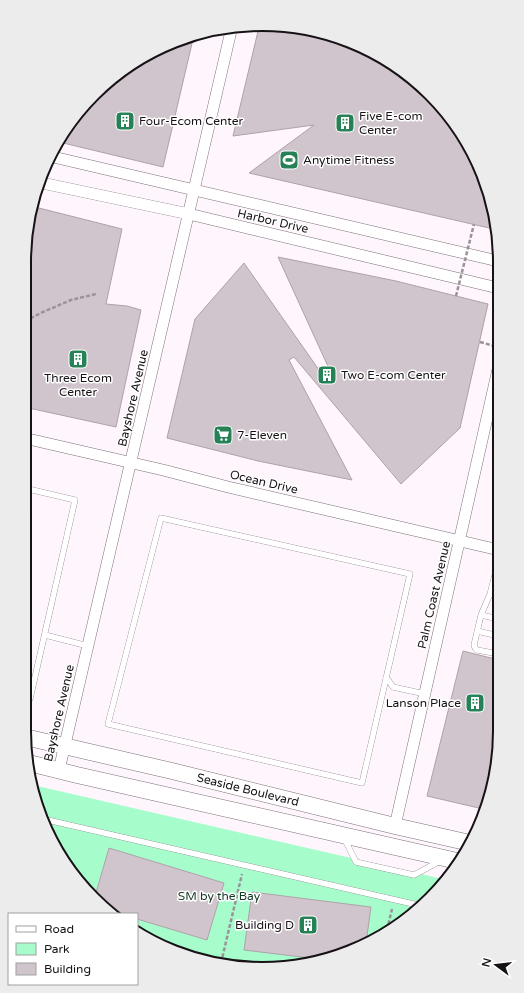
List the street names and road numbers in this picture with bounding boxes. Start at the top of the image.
street label: Harbor Drive [236,206,310,236]
street label: Bayshore Avenue [115,348,151,448]
street label: Ocean Drive [229,467,300,497]
street label: Palm Coast Avenue [415,540,453,650]
street label: Bayshore Avenue [41,663,77,763]
street label: Seaside Boulevard [195,770,300,809]

